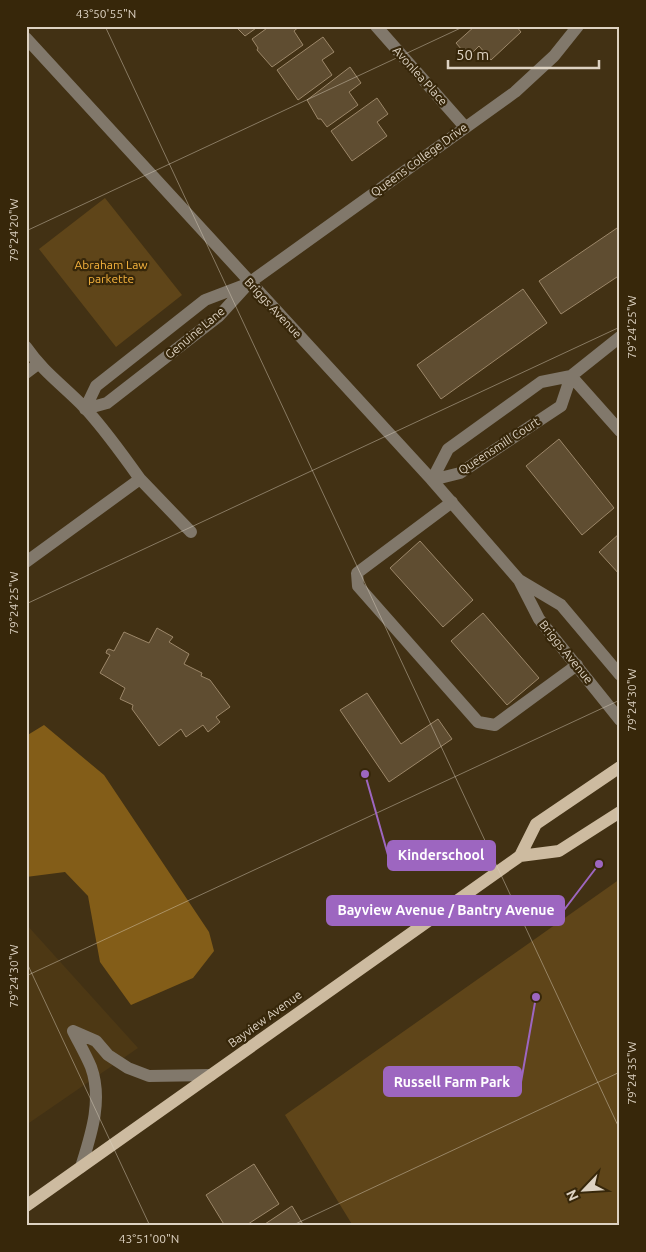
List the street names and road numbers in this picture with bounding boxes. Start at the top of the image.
street label: Avonlea Place [391,44,450,108]
street label: Queens College Drive [368,120,470,199]
street label: Briggs Avenue [242,275,304,340]
street label: Genuine Lane [162,304,227,361]
street label: Queensmill Court [456,414,542,477]
street label: Briggs Avenue [537,618,596,686]
street label: Bayview Avenue [225,988,304,1050]

